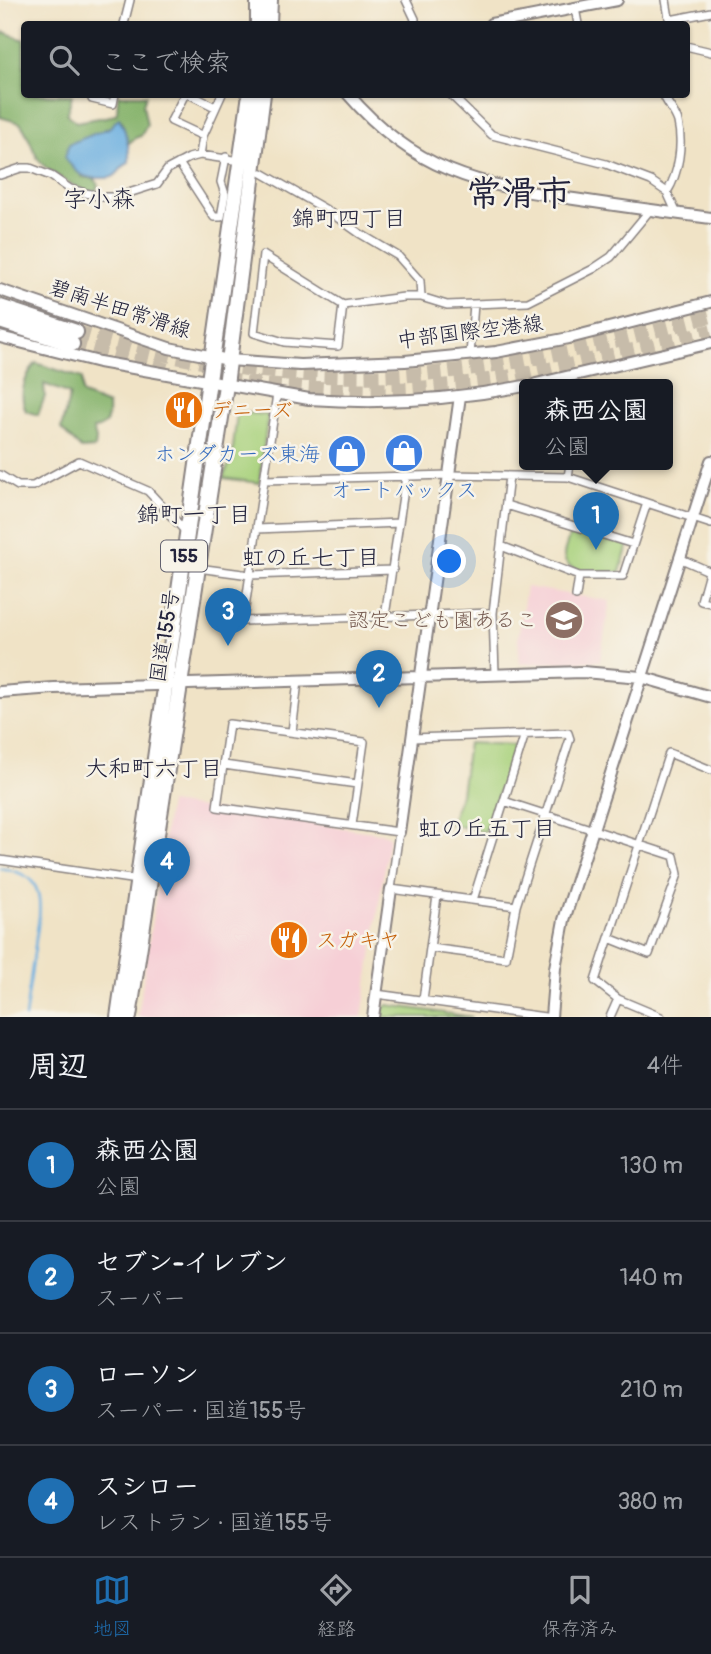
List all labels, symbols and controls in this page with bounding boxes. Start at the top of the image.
search box [21,21,690,98]
icon: search [45,41,83,79]
text: ここで検索 [101,47,231,79]
district label: 常滑市 [466,172,572,216]
district label: 字小森 [63,185,135,214]
district label: 錦町四丁目 [292,204,407,233]
street label: 碧南半田常滑線 [46,273,194,345]
street label: 中部国際空港線 [395,310,545,354]
popup [519,379,673,470]
restaurant icon: デニーズ [163,389,205,431]
text: 森西公園 [544,395,648,427]
place label: デニーズ [211,397,292,424]
shop icon: オートバックス [383,432,425,474]
text: 公園 [544,432,590,461]
shop icon: ホンダカーズ東海 [326,433,368,475]
place label: ホンダカーズ東海 [155,441,320,468]
place label: オートバックス [331,477,477,504]
pin: 1 [573,492,619,550]
district label: 錦町一丁目 [137,500,252,529]
road number: 155 [161,540,207,572]
district label: 虹の丘七丁目 [242,543,380,572]
your location [432,544,466,578]
street label: 国道155号 [144,587,186,685]
pin: 3 [205,588,251,646]
school or university icon: 認定こども園あるこ [543,599,585,641]
place label: 認定こども園あるこ [348,607,537,634]
pin: 2 [356,650,402,708]
district label: 大和町六丁目 [85,754,223,783]
district label: 虹の丘五丁目 [418,814,556,843]
pin: 4 [144,838,190,896]
restaurant icon: スガキヤ [268,919,310,961]
place label: スガキヤ [316,927,400,954]
text: 周辺 [28,1048,88,1085]
text: 4件 [647,1051,683,1080]
text: 森西公園 [95,1135,199,1167]
text: 1 [47,1151,56,1180]
text: 130 m [620,1151,683,1180]
text: 公園 [95,1172,141,1201]
text: セブン-イレブン [95,1247,288,1279]
text: 2 [45,1263,57,1292]
text: 140 m [620,1263,683,1292]
text: スーパー [95,1284,186,1313]
text: ローソン [95,1359,199,1391]
text: 3 [45,1375,57,1404]
text: 210 m [620,1375,683,1404]
text: スーパー · 国道155号 [95,1396,306,1425]
text: スシロー [95,1471,199,1503]
text: 4 [44,1487,58,1516]
text: 380 m [617,1487,683,1516]
text: レストラン · 国道155号 [95,1508,332,1537]
tab: 地図 [93,1571,131,1641]
tab: 経路 [317,1571,356,1641]
tab: 保存済み [542,1571,618,1641]

